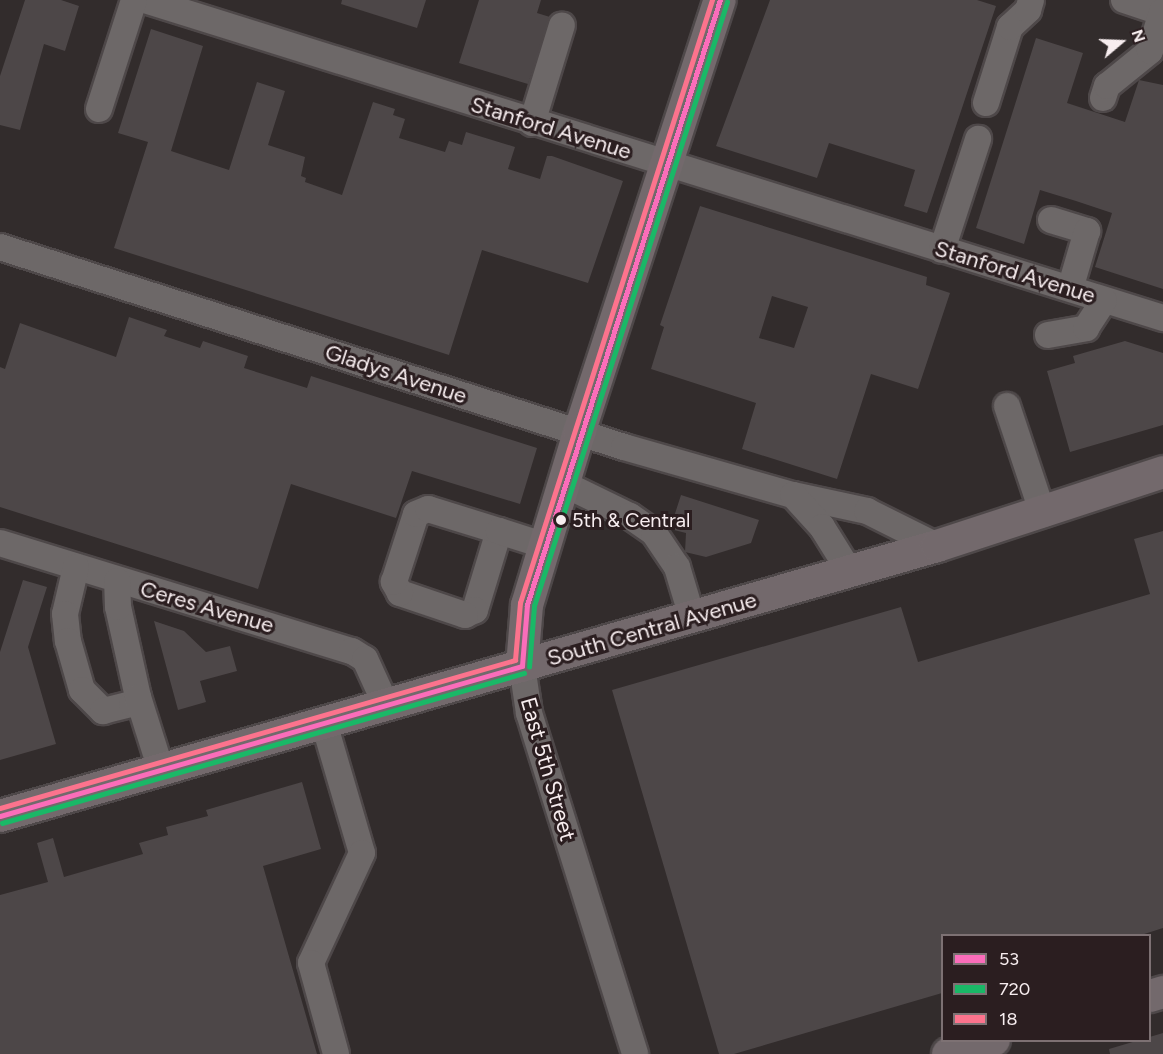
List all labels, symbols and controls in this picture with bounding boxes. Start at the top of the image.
north arrow [1091,12,1151,72]
text: N [1127,27,1149,45]
street label: Stanford Avenue [468,91,634,165]
street label: Stanford Avenue [932,235,1098,309]
street label: Gladys Avenue [322,339,470,409]
place label: 5th & Central [572,508,690,532]
marker: 5th & Central [555,514,567,526]
street label: Ceres Avenue [137,575,277,639]
street label: South Central Avenue [544,586,760,672]
street label: East 5th Street [515,694,581,844]
legend [941,934,1151,1042]
text: 53 [999,948,1019,970]
text: 720 [999,978,1030,1000]
text: 18 [999,1008,1018,1030]

